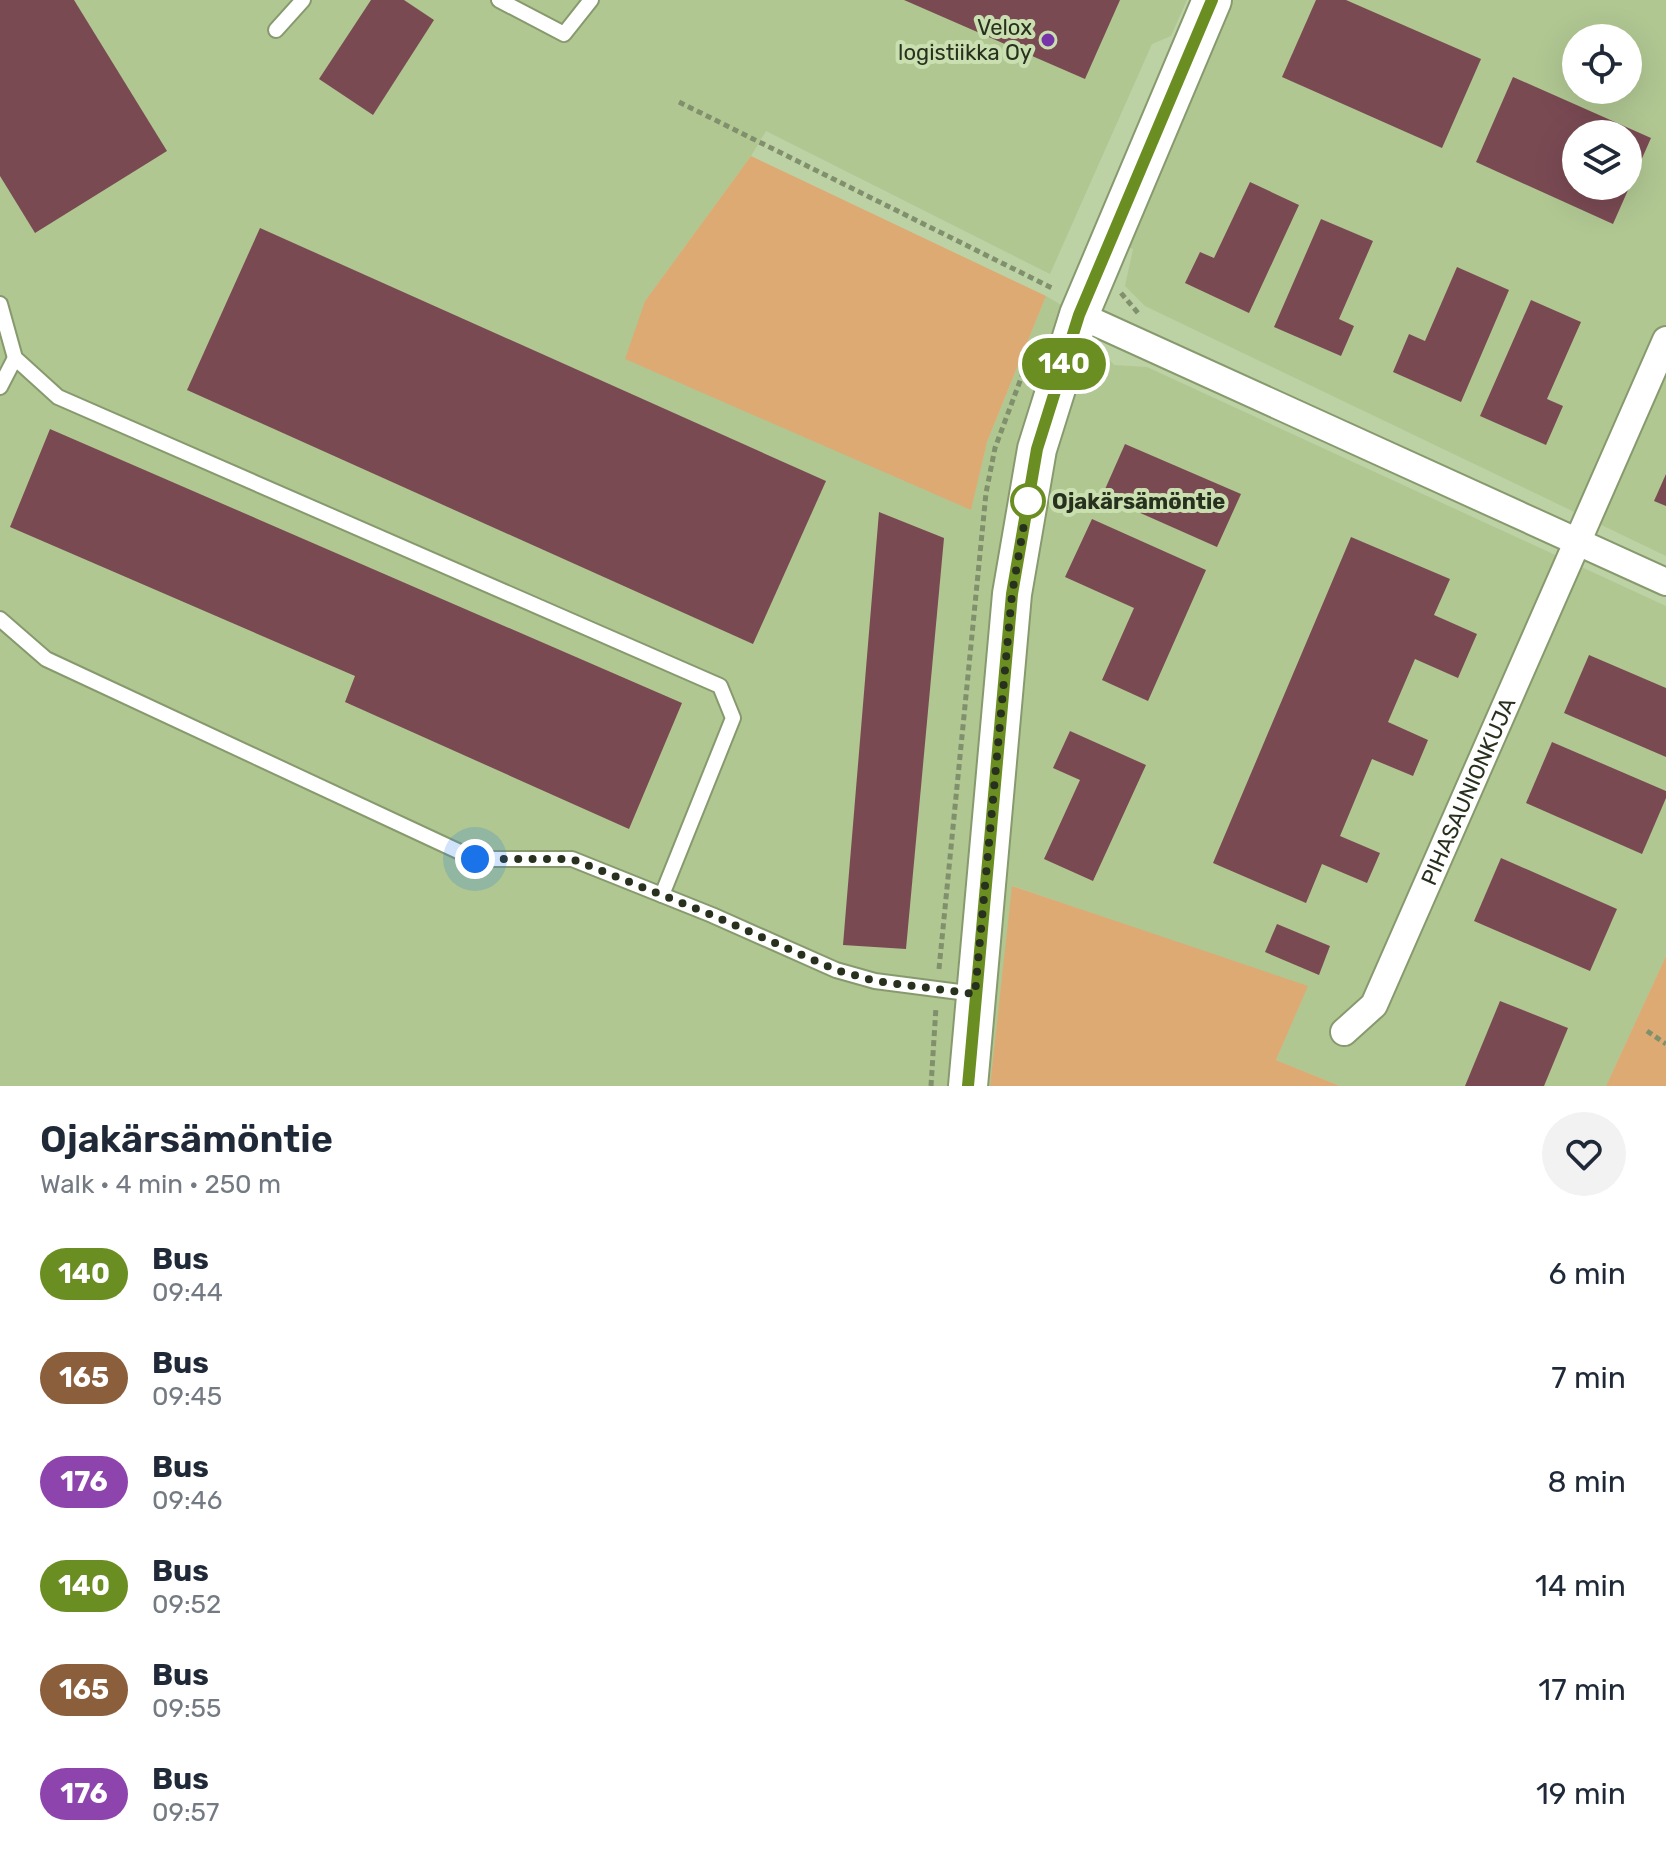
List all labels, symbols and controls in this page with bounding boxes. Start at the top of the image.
place label: Velox logistiikka Oy [898,14,1032,66]
map controls [1562,24,1642,200]
button: locate [1562,24,1642,104]
marker: Velox logistiikka Oy [1039,31,1057,49]
button: layers [1562,120,1642,200]
line badge: 140 [1018,338,1110,390]
text: 140 [1038,347,1090,380]
marker: Ojakärsämöntie [1011,484,1045,518]
place label: Ojakärsämöntie [1052,488,1225,515]
street label: PIHASAUNIONKUJA [1415,693,1521,889]
your location [455,839,495,879]
button: heart [1542,1112,1626,1196]
text: Ojakärsämöntie [40,1116,333,1162]
text: Walk · 4 min · 250 m [40,1169,281,1200]
text: Bus [152,1241,209,1277]
text: 6 min [1548,1256,1626,1292]
text: 140 [58,1257,110,1290]
text: 09:44 [152,1277,223,1308]
text: Bus [152,1345,209,1381]
text: 7 min [1551,1360,1626,1396]
text: 165 [59,1361,109,1394]
text: 09:45 [152,1381,222,1412]
text: Bus [152,1449,209,1485]
text: 8 min [1547,1464,1626,1500]
text: 176 [60,1465,108,1498]
text: 09:46 [152,1485,222,1516]
text: Bus [152,1553,209,1589]
text: 14 min [1535,1568,1626,1604]
text: 140 [58,1569,110,1602]
text: 09:52 [152,1589,221,1620]
text: Bus [152,1657,209,1693]
text: 17 min [1538,1672,1626,1708]
text: 165 [59,1673,109,1706]
text: 09:55 [152,1693,221,1724]
text: Bus [152,1761,209,1797]
text: 19 min [1536,1776,1626,1812]
text: 176 [60,1777,108,1810]
text: 09:57 [152,1797,219,1828]

